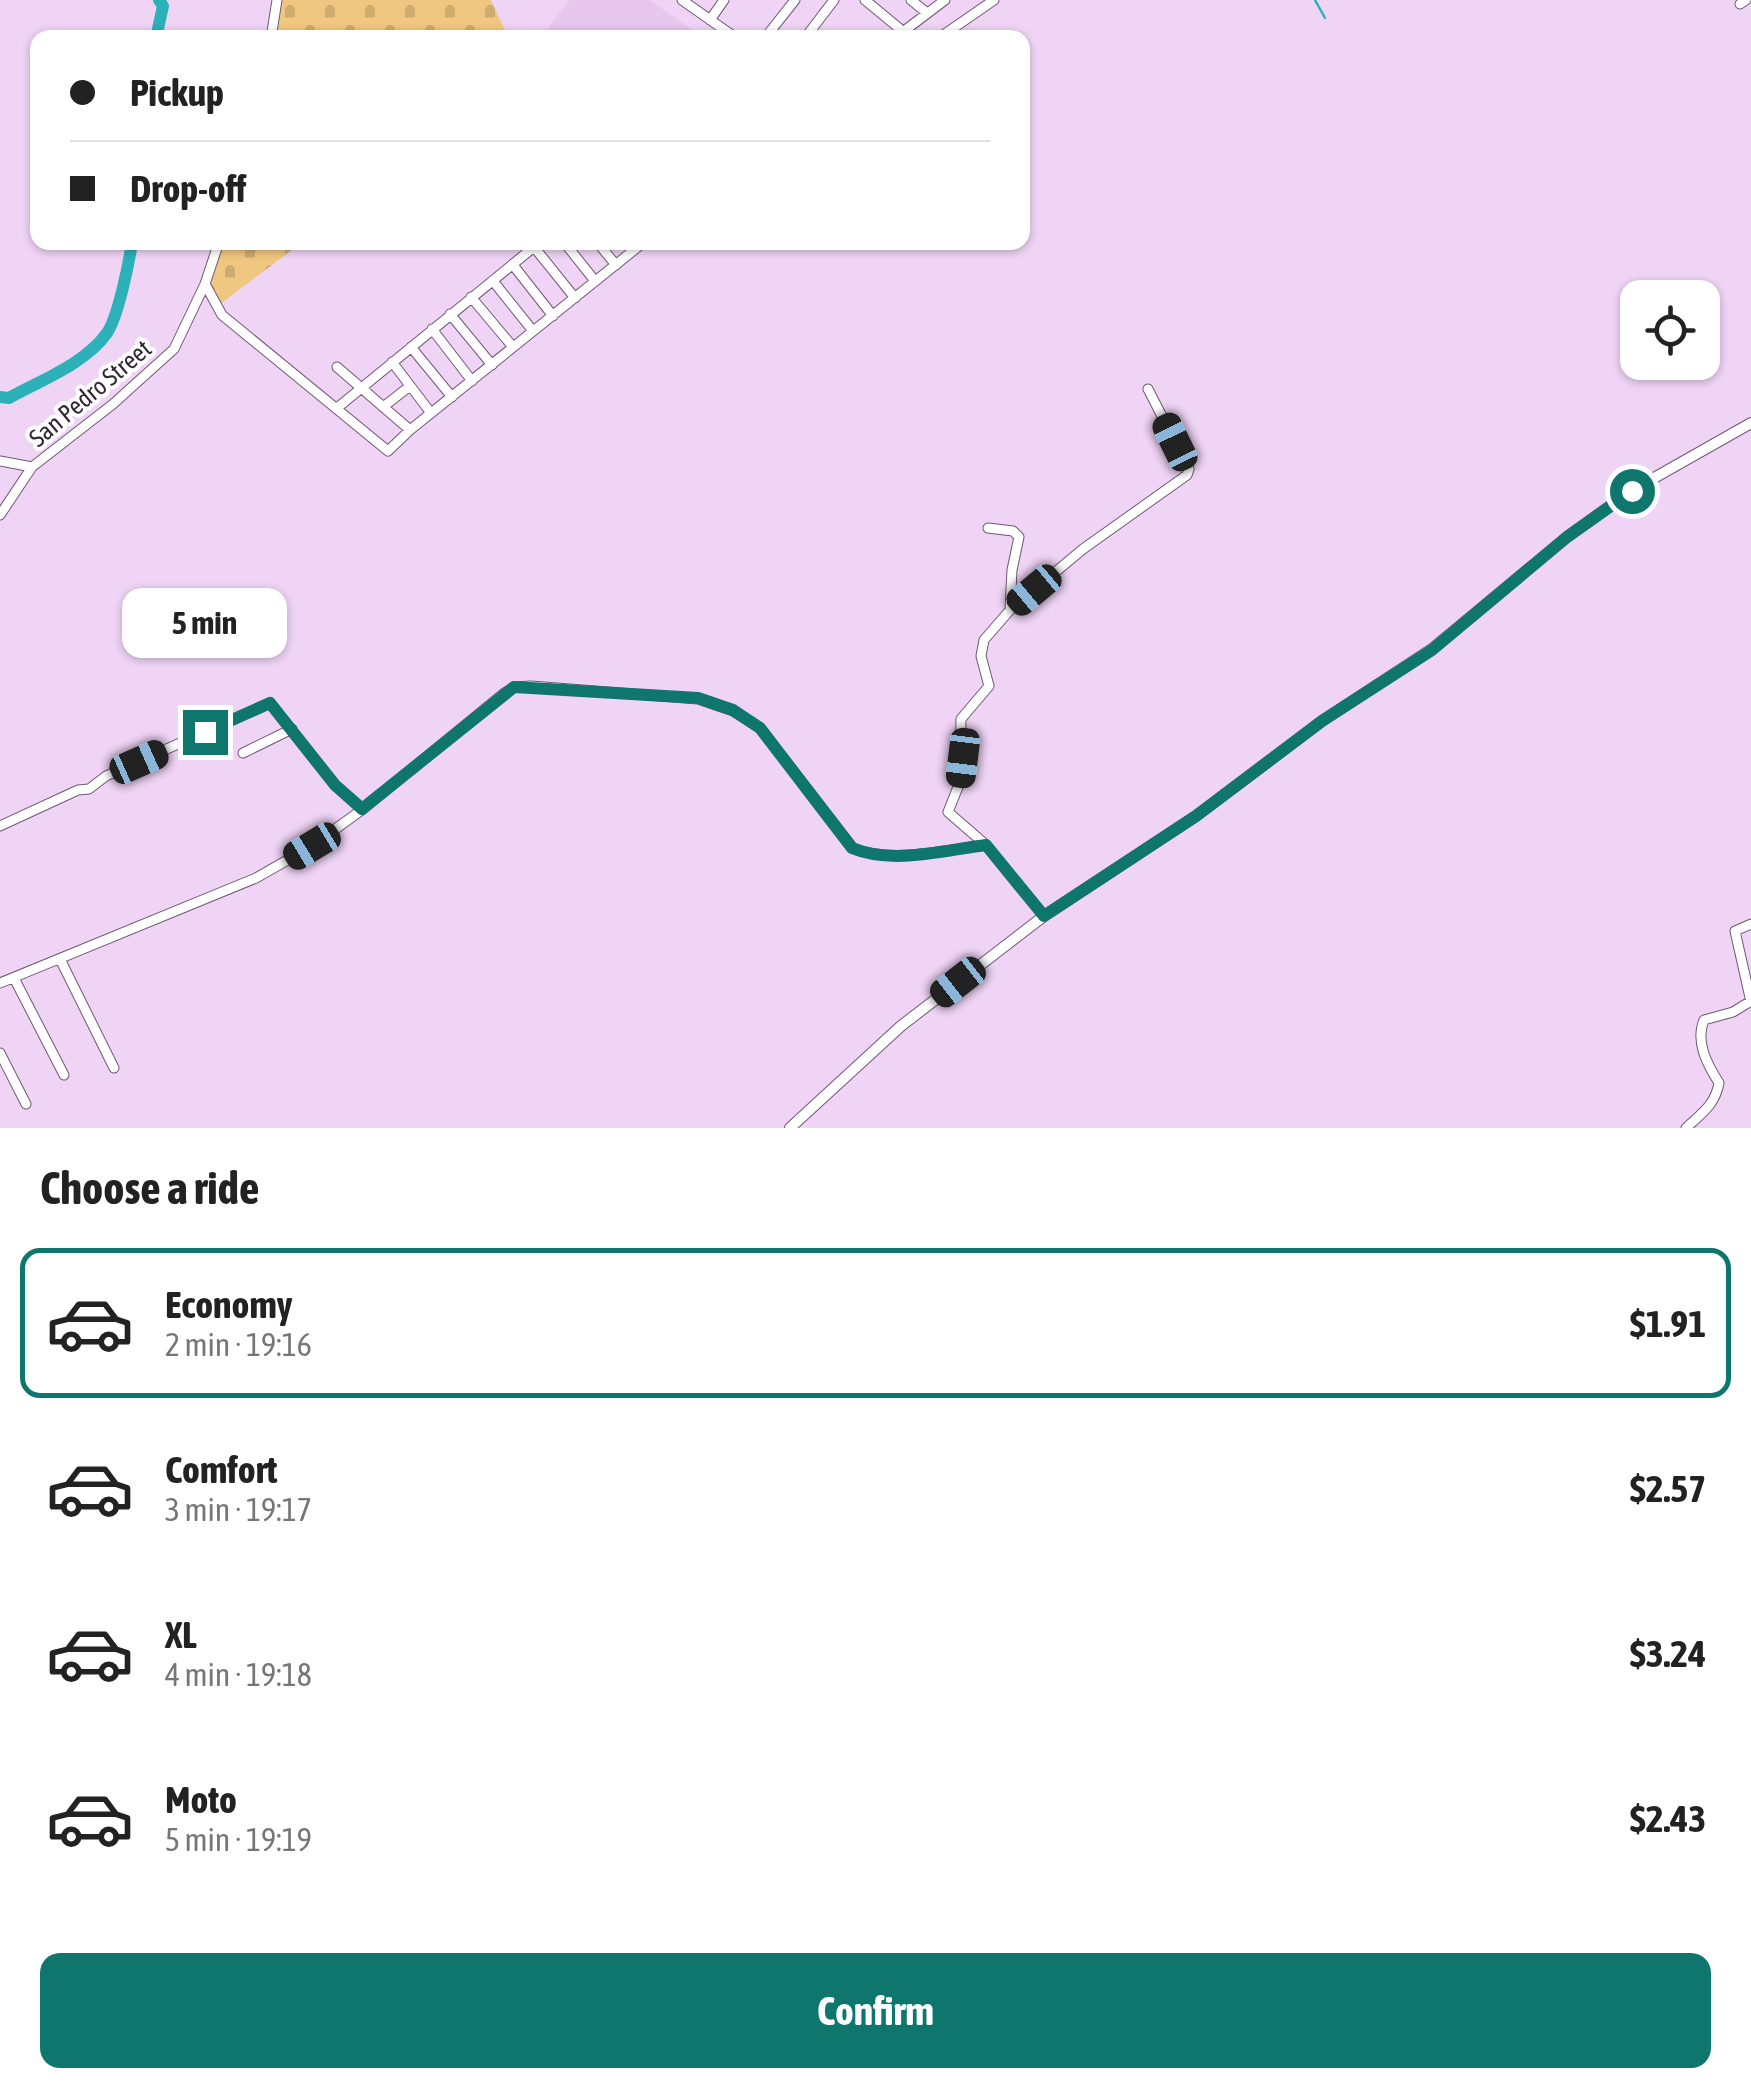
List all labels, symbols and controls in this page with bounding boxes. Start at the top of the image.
text: Pickup [130,71,224,114]
text: Drop-off [130,167,246,210]
map controls [1620,280,1720,380]
button: locate [1620,280,1720,380]
street label: San Pedro Street [23,334,157,452]
car [1148,408,1202,476]
route start [1610,469,1655,514]
car [1001,559,1067,621]
callout: 5 min [122,587,288,657]
text: 5 min [172,604,237,641]
route end [183,710,228,755]
car [944,726,982,790]
car [105,736,173,788]
car [279,818,345,874]
car [925,952,991,1012]
text: Choose a ride [40,1162,259,1214]
icon: car [45,1278,135,1368]
text: Economy [165,1283,292,1326]
text: $1.91 [1630,1302,1706,1345]
text: 2 min · 19:16 [165,1326,312,1363]
icon: car [45,1443,135,1533]
text: Comfort [165,1448,277,1491]
text: $2.57 [1630,1467,1706,1510]
text: 3 min · 19:17 [165,1491,312,1528]
icon: car [45,1608,135,1698]
text: XL [165,1613,197,1656]
text: $3.24 [1630,1632,1706,1675]
text: 4 min · 19:18 [165,1656,312,1693]
icon: car [45,1773,135,1863]
text: Moto [165,1778,237,1821]
text: $2.43 [1630,1797,1706,1840]
text: 5 min · 19:19 [165,1821,312,1858]
button: Confirm [40,1953,1711,2068]

